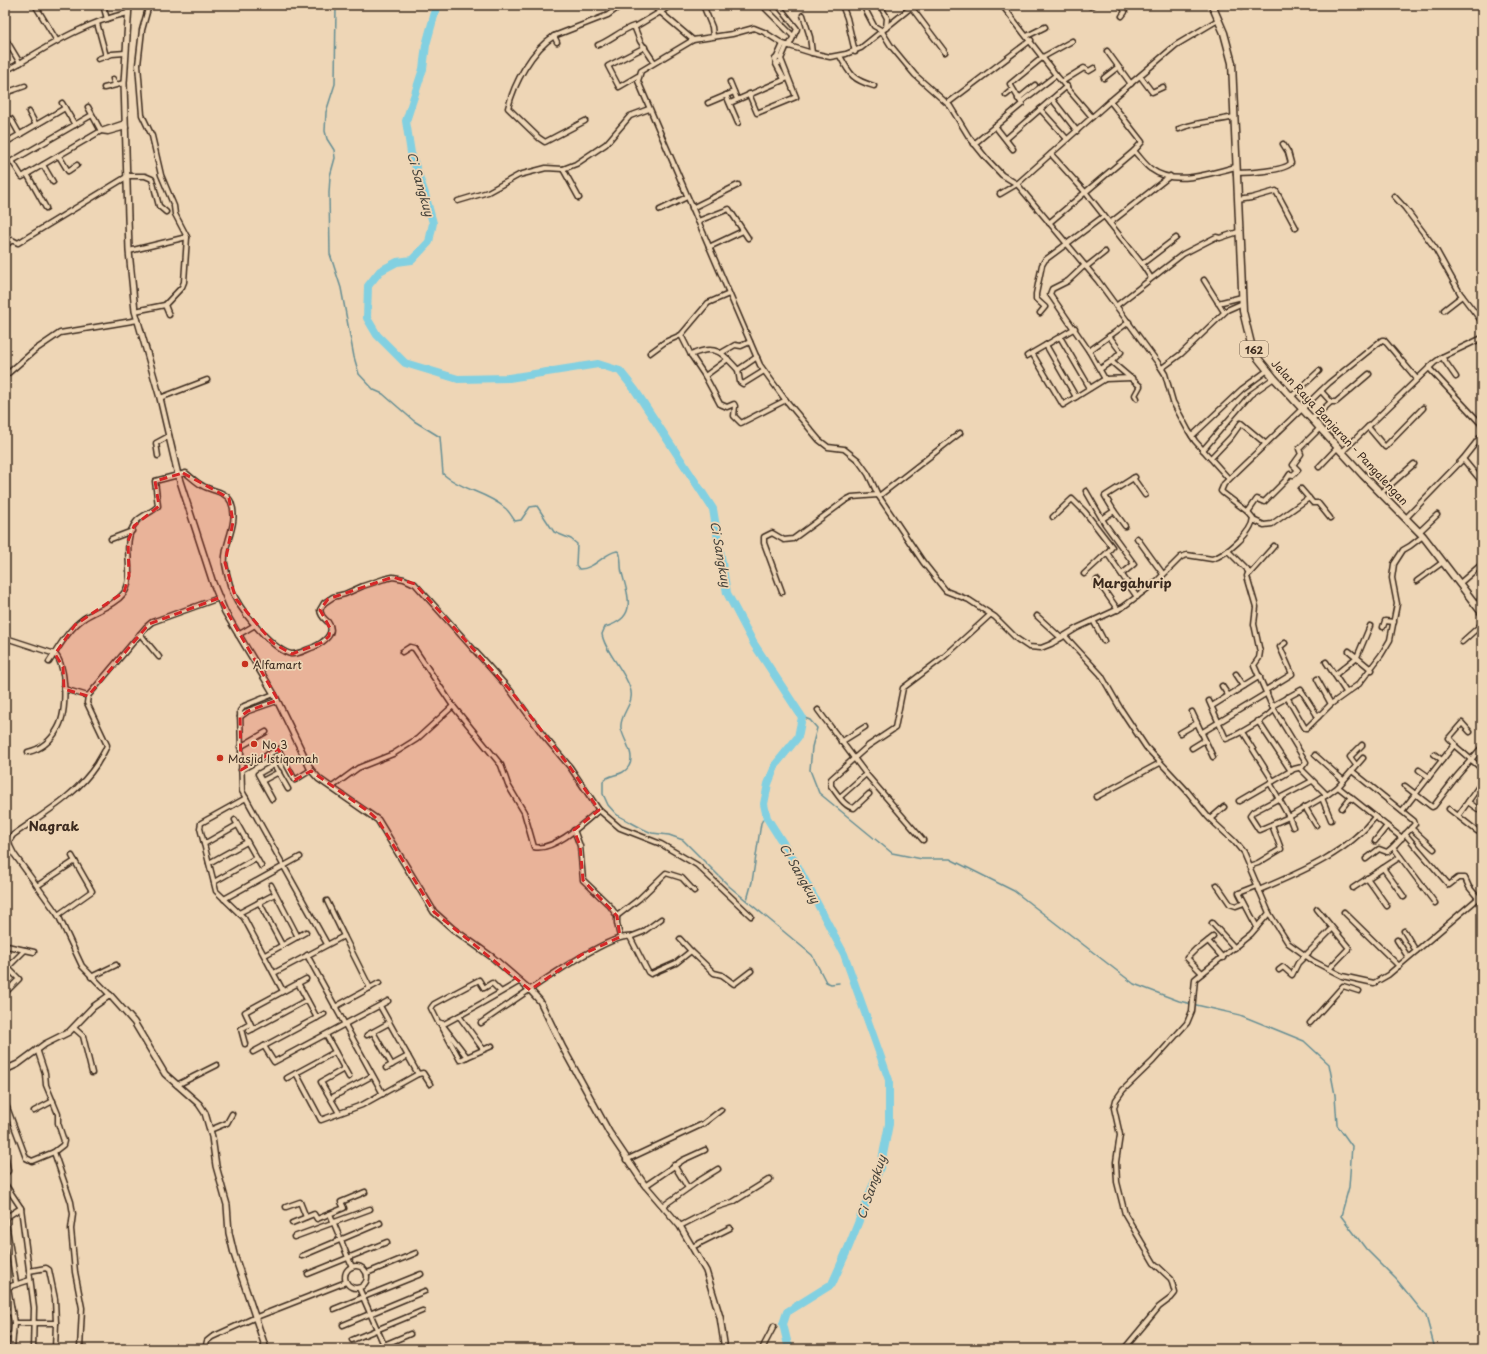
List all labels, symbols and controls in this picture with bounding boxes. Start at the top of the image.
water label: Ci Sangkuy [403,150,439,220]
road number: 162 [1240,341,1268,357]
street label: Jalan Raya Banjaran - Pangalengan [1268,355,1412,509]
water label: Ci Sangkuy [706,520,736,590]
district label: Margahurip [1092,573,1172,592]
place label: Alfamart [253,656,302,673]
marker: Alfamart [240,659,250,669]
place label: No 3 [262,736,287,753]
marker: No 3 [249,739,259,749]
place label: Masjid Istiqomah [228,750,318,767]
marker: Masjid Istiqomah [215,753,225,763]
district label: Nagrak [29,816,80,835]
water label: Ci Sangkuy [776,840,825,907]
water label: Ci Sangkuy [852,1151,891,1221]

